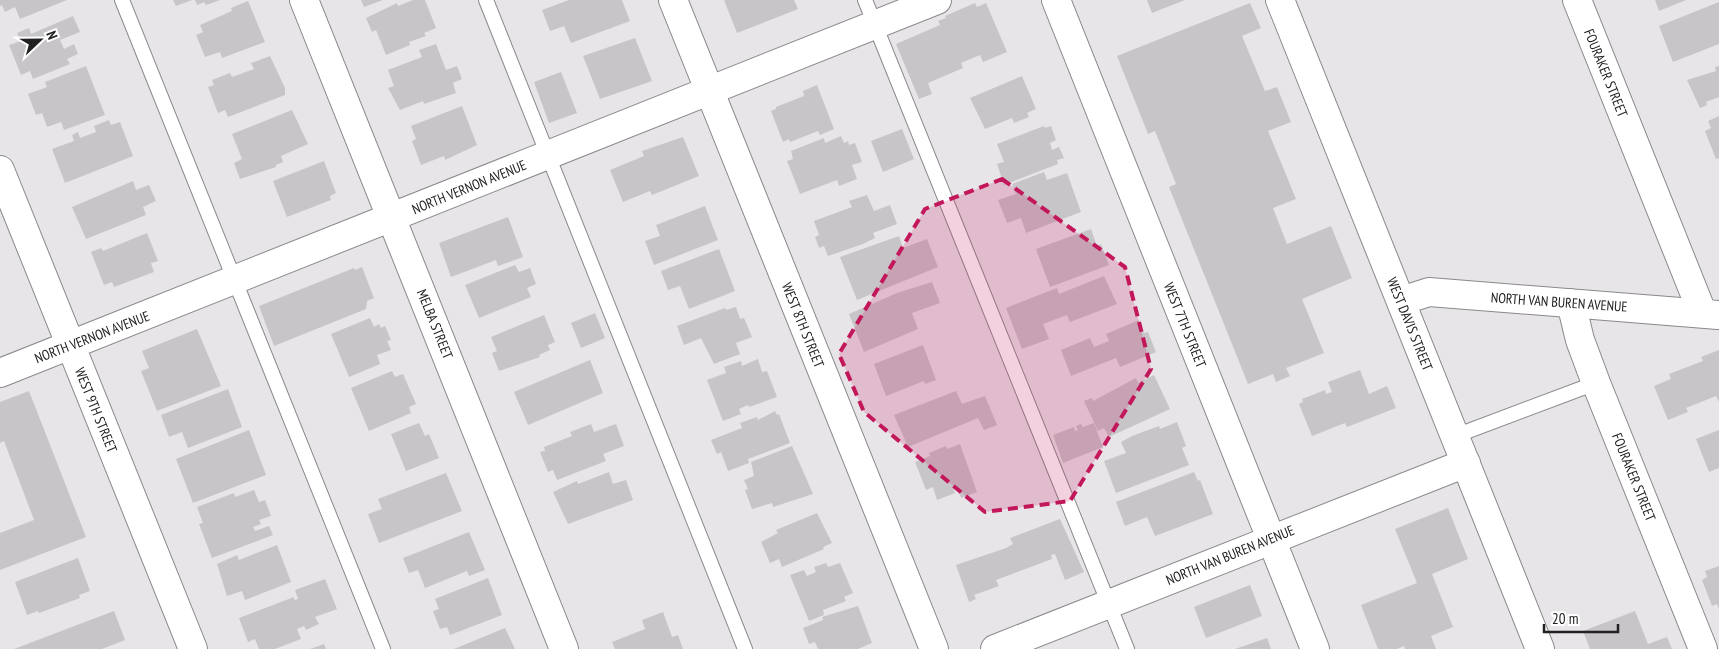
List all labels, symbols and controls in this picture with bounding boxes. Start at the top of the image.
north arrow [15,15,65,65]
street label: FOURAKER STREET [1580,26,1632,120]
text: N [42,28,62,42]
street label: NORTH VERNON AVENUE [409,156,529,218]
street label: WEST DAVIS STREET [1383,275,1437,374]
street label: WEST 8TH STREET [778,280,829,371]
street label: WEST 7TH STREET [1160,280,1211,371]
street label: MELBA STREET [413,286,457,362]
street label: NORTH VAN BUREN AVENUE [1490,288,1628,316]
street label: NORTH VERNON AVENUE [32,307,152,367]
street label: WEST 9TH STREET [71,365,122,456]
street label: FOURAKER STREET [1608,430,1660,524]
street label: NORTH VAN BUREN AVENUE [1163,521,1297,589]
scale bar [1544,602,1618,634]
text: 20 m [1552,609,1578,628]

